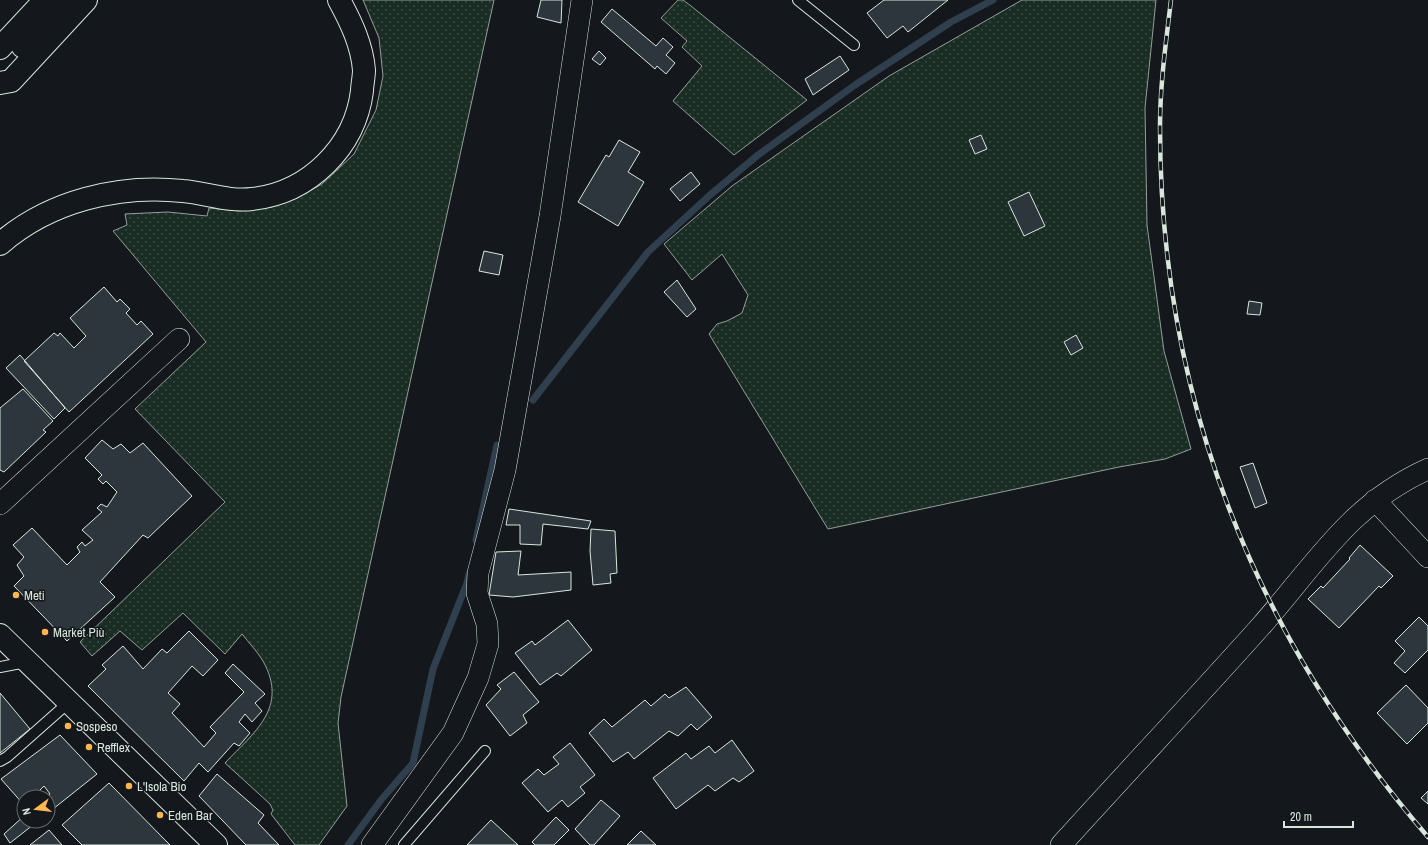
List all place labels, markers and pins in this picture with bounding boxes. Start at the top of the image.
place label: Meti [24,587,45,604]
marker: Meti [11,590,21,600]
place label: Market Più [53,624,105,641]
marker: Market Più [40,627,50,637]
place label: Sospeso [76,718,118,735]
marker: Sospeso [63,721,73,731]
place label: Refflex [97,739,131,756]
marker: Refflex [84,742,94,752]
place label: L'Isola Bio [137,778,187,795]
marker: L'Isola Bio [124,781,134,791]
place label: Eden Bar [168,807,213,824]
marker: Eden Bar [155,810,165,820]

